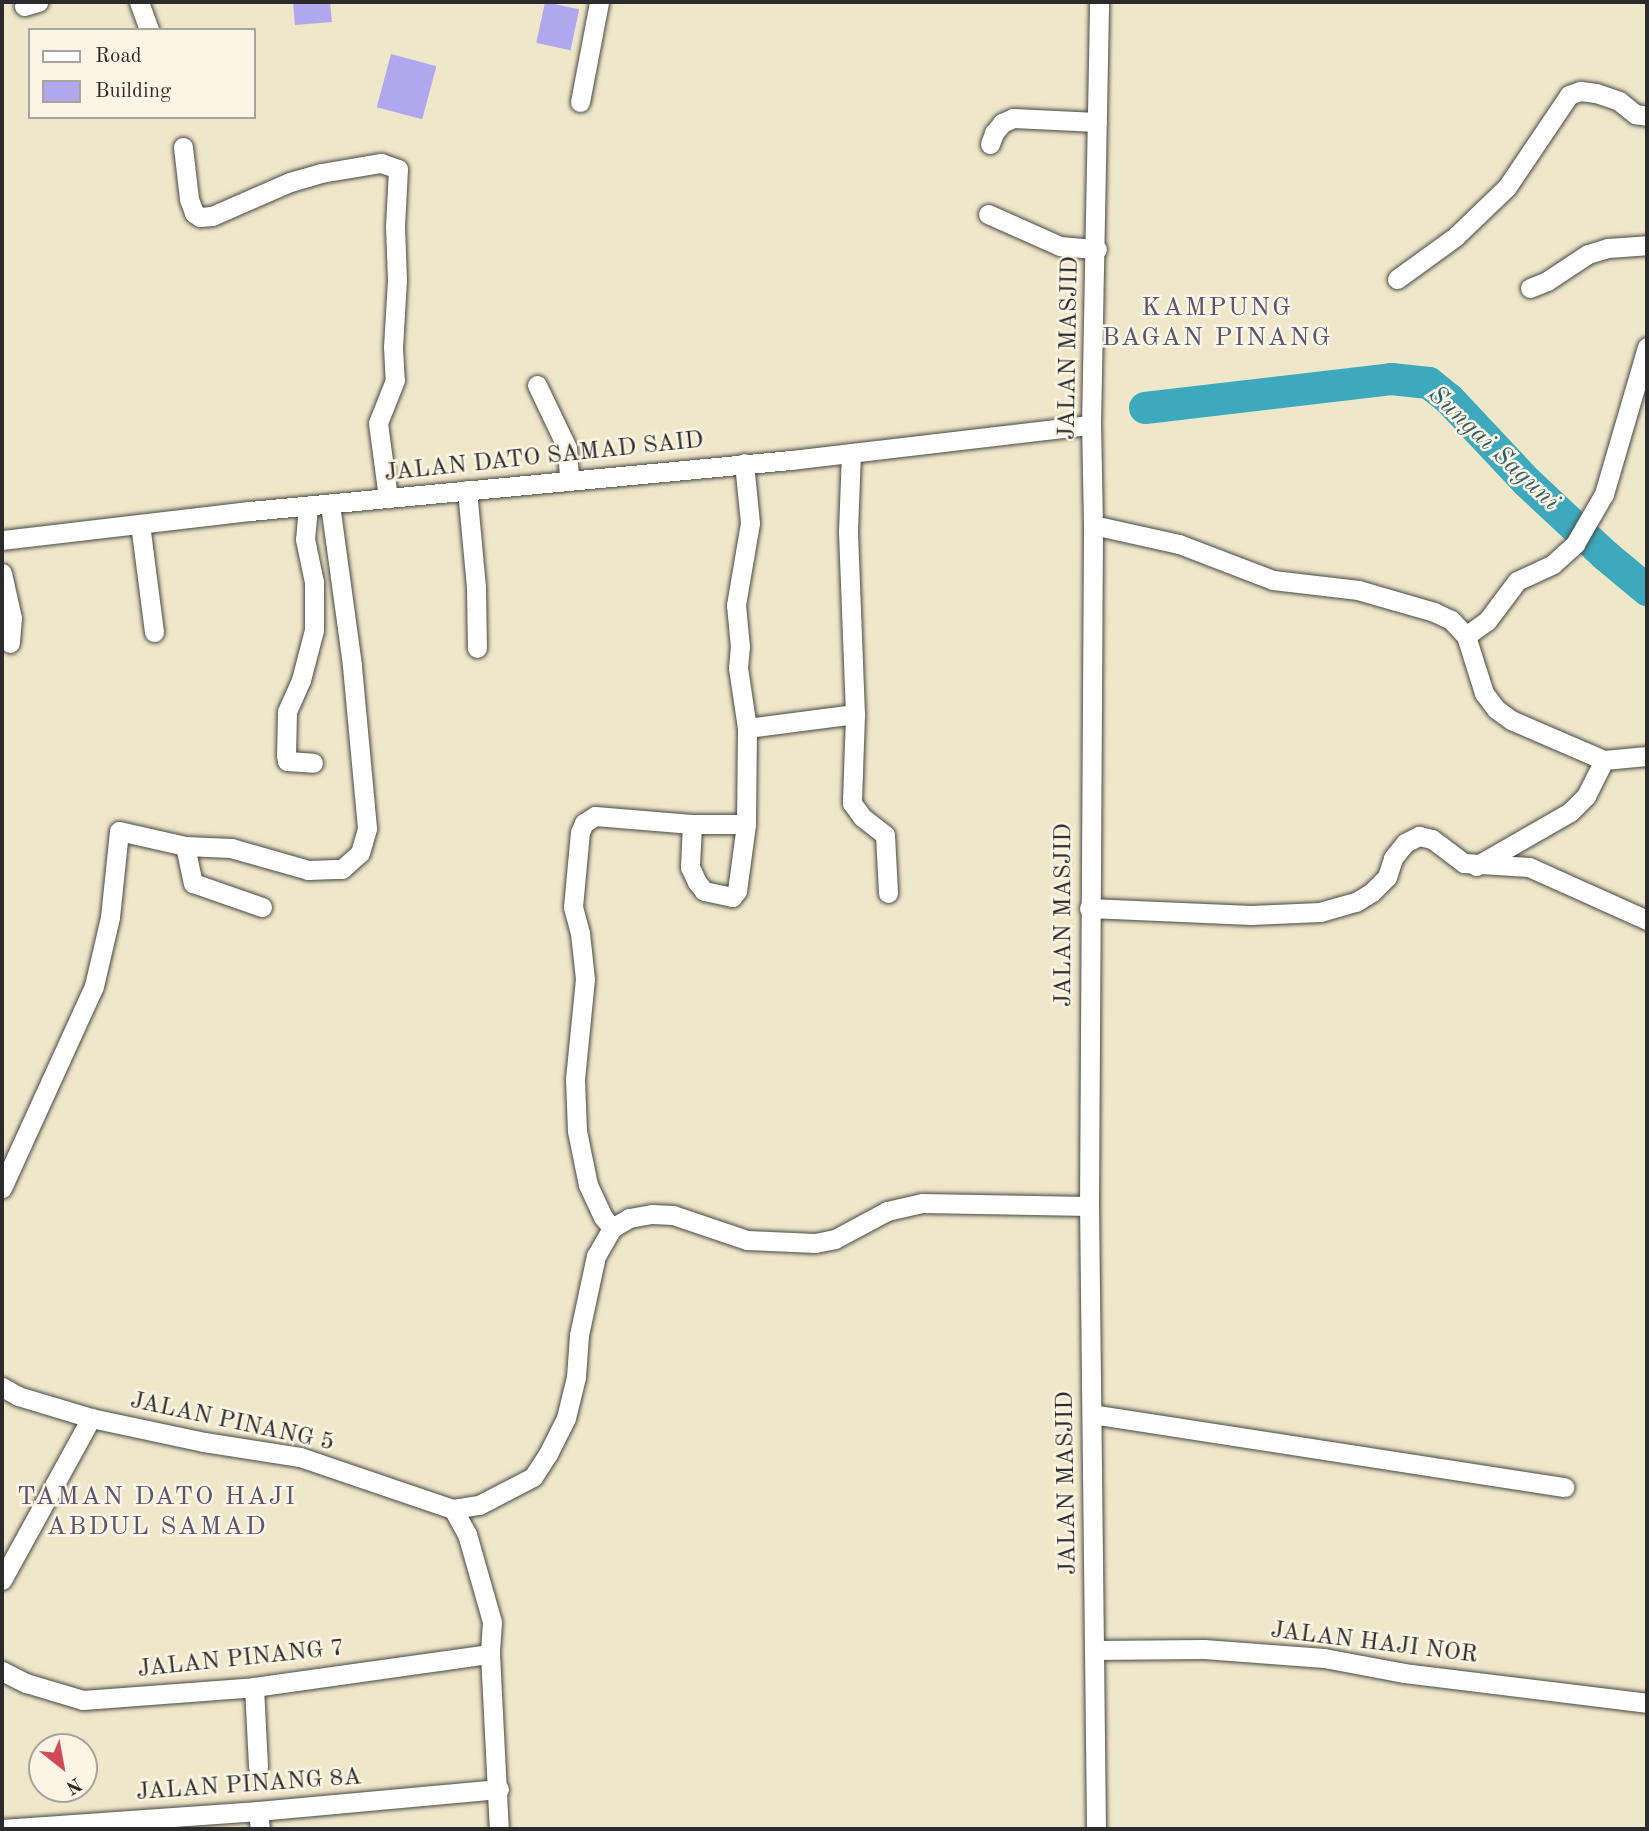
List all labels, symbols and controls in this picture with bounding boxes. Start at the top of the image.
legend [28,28,256,119]
text: Road [95,46,142,67]
text: Building [95,81,171,102]
street label: JALAN MASJID [1054,256,1086,440]
district label: KAMPUNG BAGAN PINANG [1103,293,1331,354]
water label: Sungai Saguni [1420,380,1566,518]
street label: JALAN DATO SAMAD SAID [383,427,705,489]
street label: JALAN MASJID [1051,823,1079,1007]
street label: JALAN PINANG 5 [127,1387,337,1459]
street label: JALAN MASJID [1052,1391,1084,1575]
district label: TAMAN DATO HAJI ABDUL SAMAD [19,1482,295,1544]
street label: JALAN HAJI NOR [1269,1617,1479,1671]
street label: JALAN PINANG 7 [136,1635,346,1685]
north arrow [28,1733,98,1803]
street label: JALAN PINANG 8A [135,1764,363,1808]
text: N [62,1773,84,1797]

